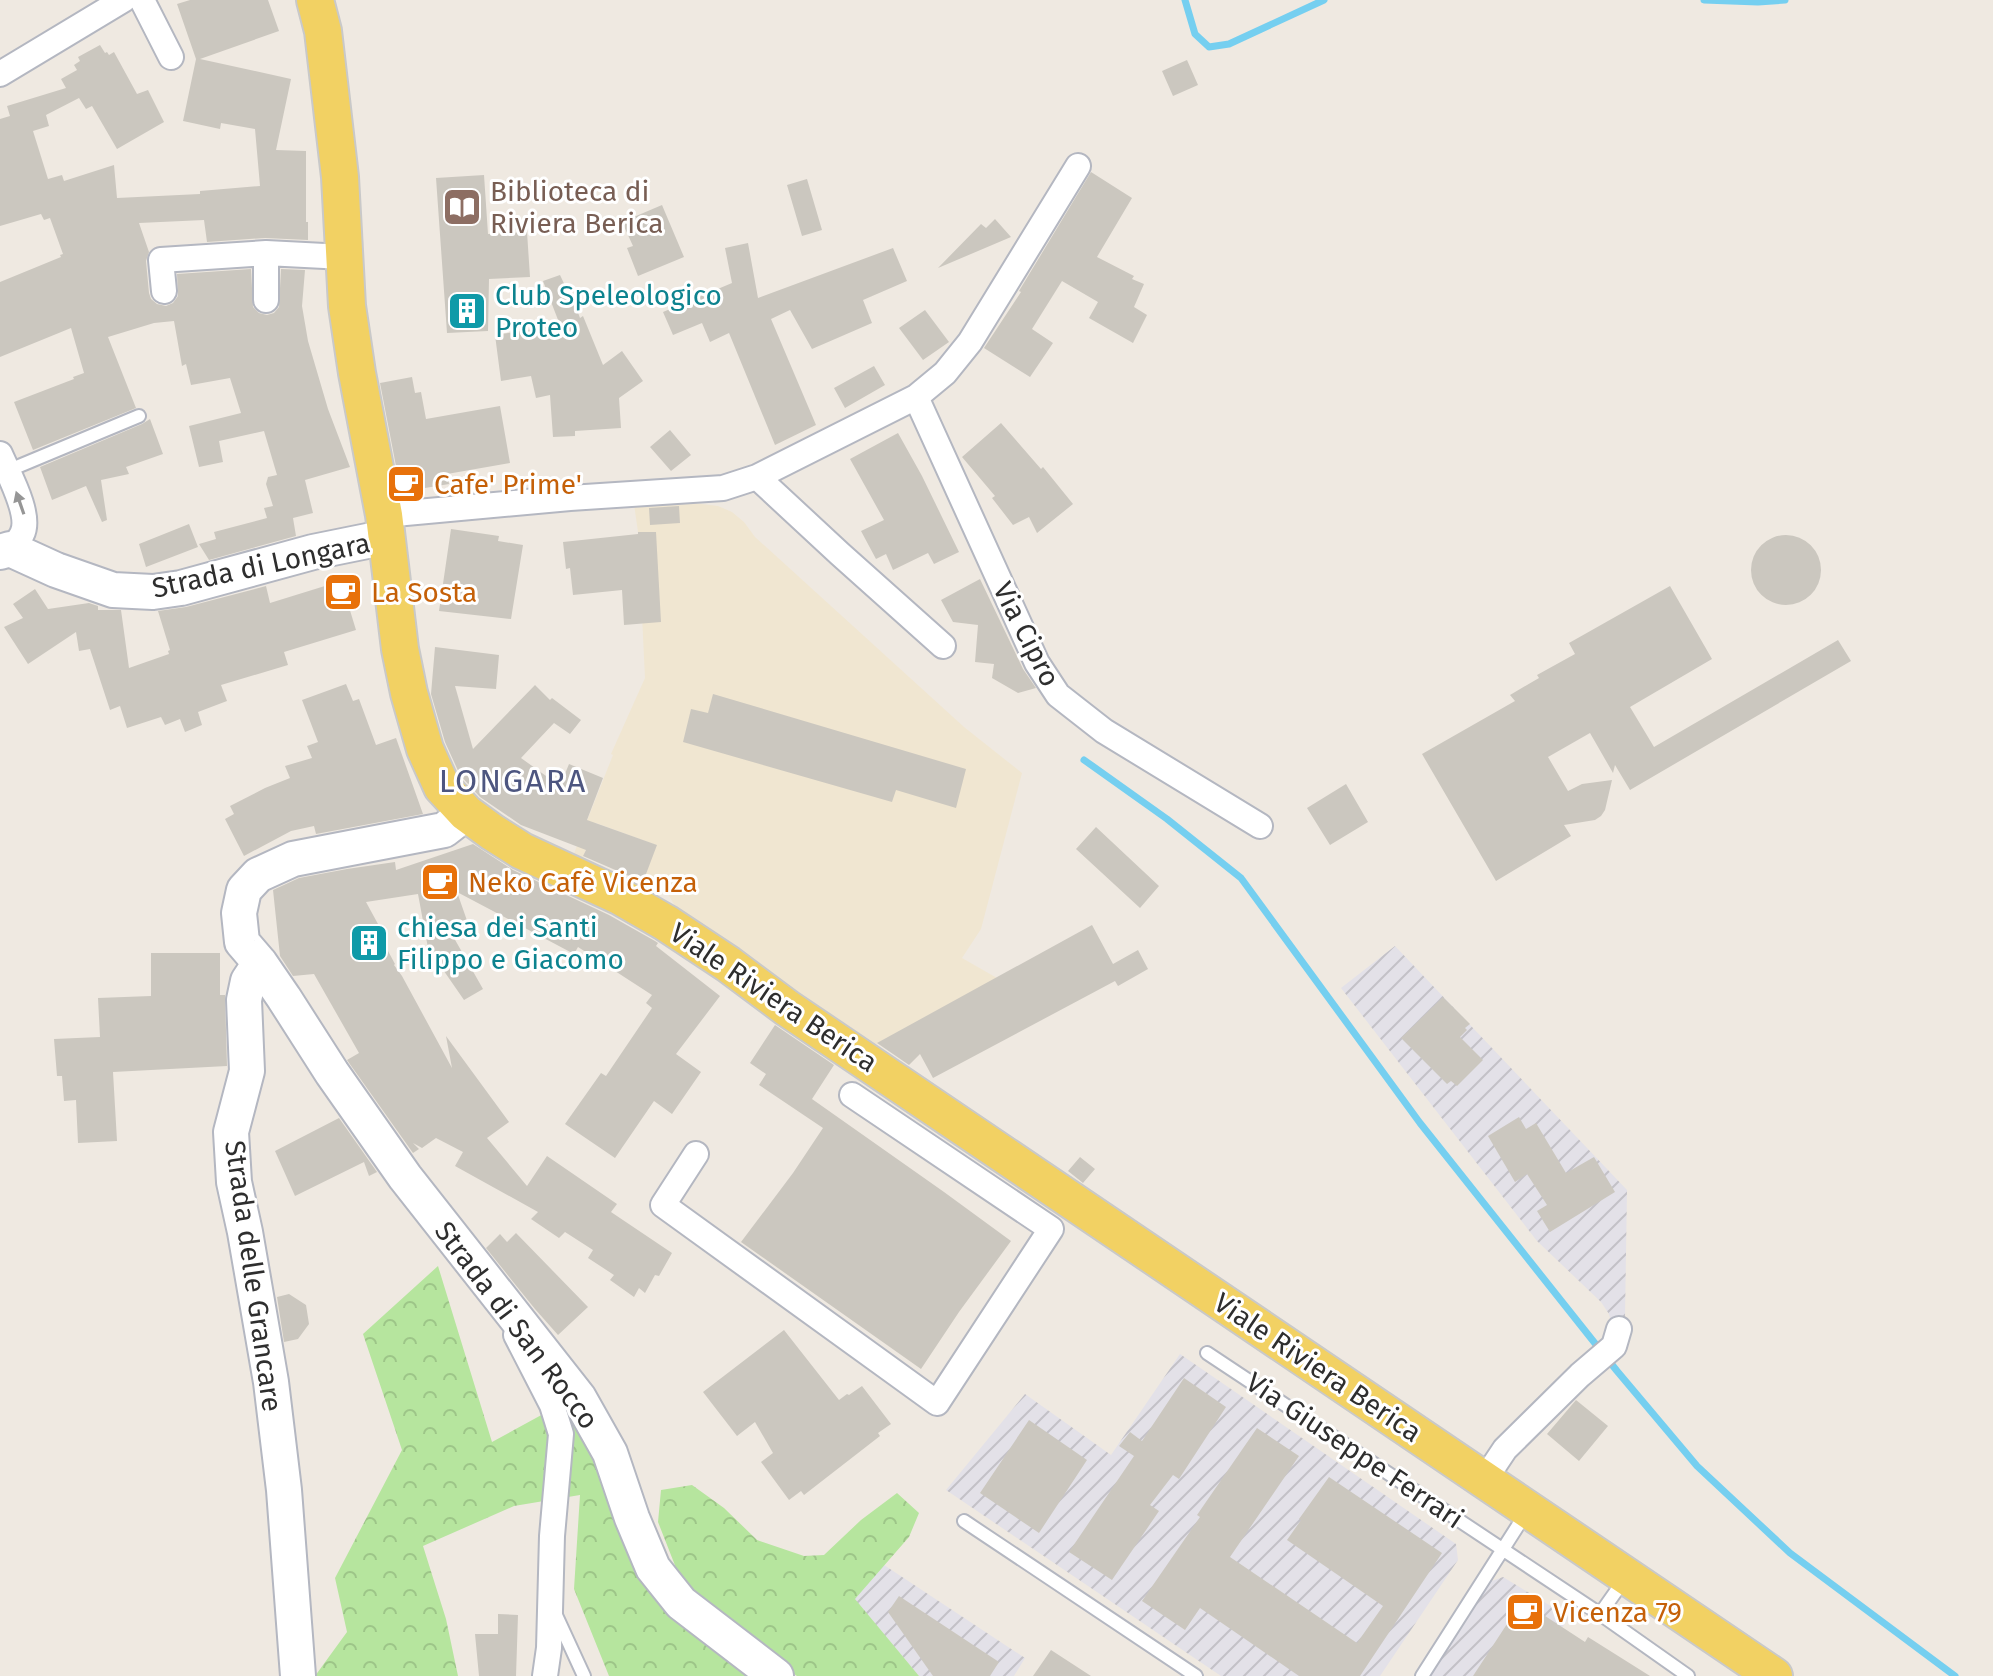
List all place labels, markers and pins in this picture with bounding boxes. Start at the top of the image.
place label: Biblioteca di Riviera Berica [490,175,664,240]
library icon: Biblioteca di Riviera Berica [441,186,483,228]
place label: Club Speleologico Proteo [495,279,722,344]
building icon: Club Speleologico Proteo [446,290,488,332]
cafe icon: Cafe' Prime' [385,463,427,505]
place label: Cafe' Prime' [434,468,582,501]
cafe icon: La Sosta [322,571,364,613]
place label: La Sosta [371,576,477,609]
cafe icon: Neko Cafè Vicenza [419,861,461,903]
place label: Neko Cafè Vicenza [468,866,698,899]
place label: chiesa dei Santi Filippo e Giacomo [397,911,624,976]
building icon: chiesa dei Santi Filippo e Giacomo [348,922,390,964]
cafe icon: Vicenza 79 [1504,1591,1546,1633]
place label: Vicenza 79 [1553,1596,1682,1629]

